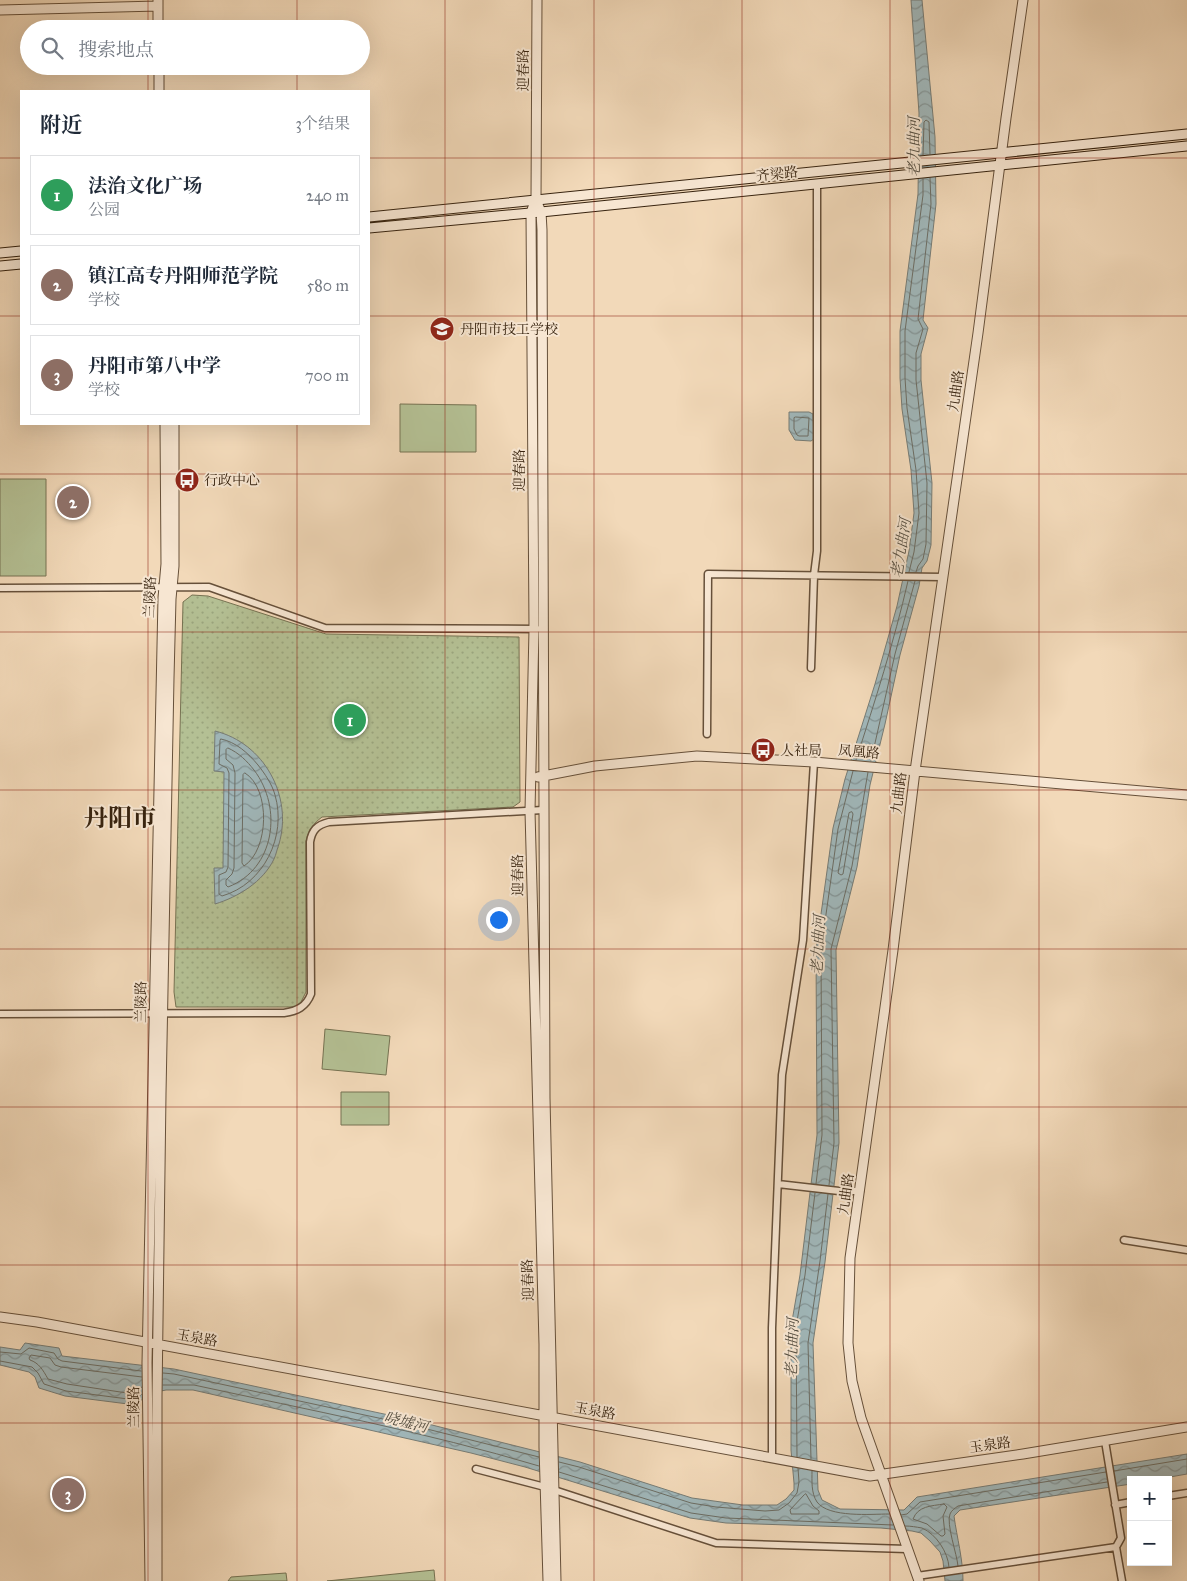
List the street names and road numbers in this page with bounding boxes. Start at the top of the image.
street label: 迎春路 [515,49,532,91]
street label: 齐梁路 [755,163,799,185]
street label: 九曲路 [945,369,967,413]
street label: 迎春路 [511,449,528,491]
street label: 兰陵路 [140,576,160,618]
street label: 凤凰路 [837,742,881,762]
street label: 九曲路 [888,771,910,815]
street label: 迎春路 [509,854,527,896]
street label: 兰陵路 [132,981,150,1023]
street label: 九曲路 [835,1172,857,1216]
street label: 迎春路 [519,1259,537,1301]
street label: 玉泉路 [175,1326,219,1350]
street label: 兰陵路 [125,1386,143,1428]
street label: 玉泉路 [573,1399,617,1423]
street label: 玉泉路 [968,1434,1012,1456]

